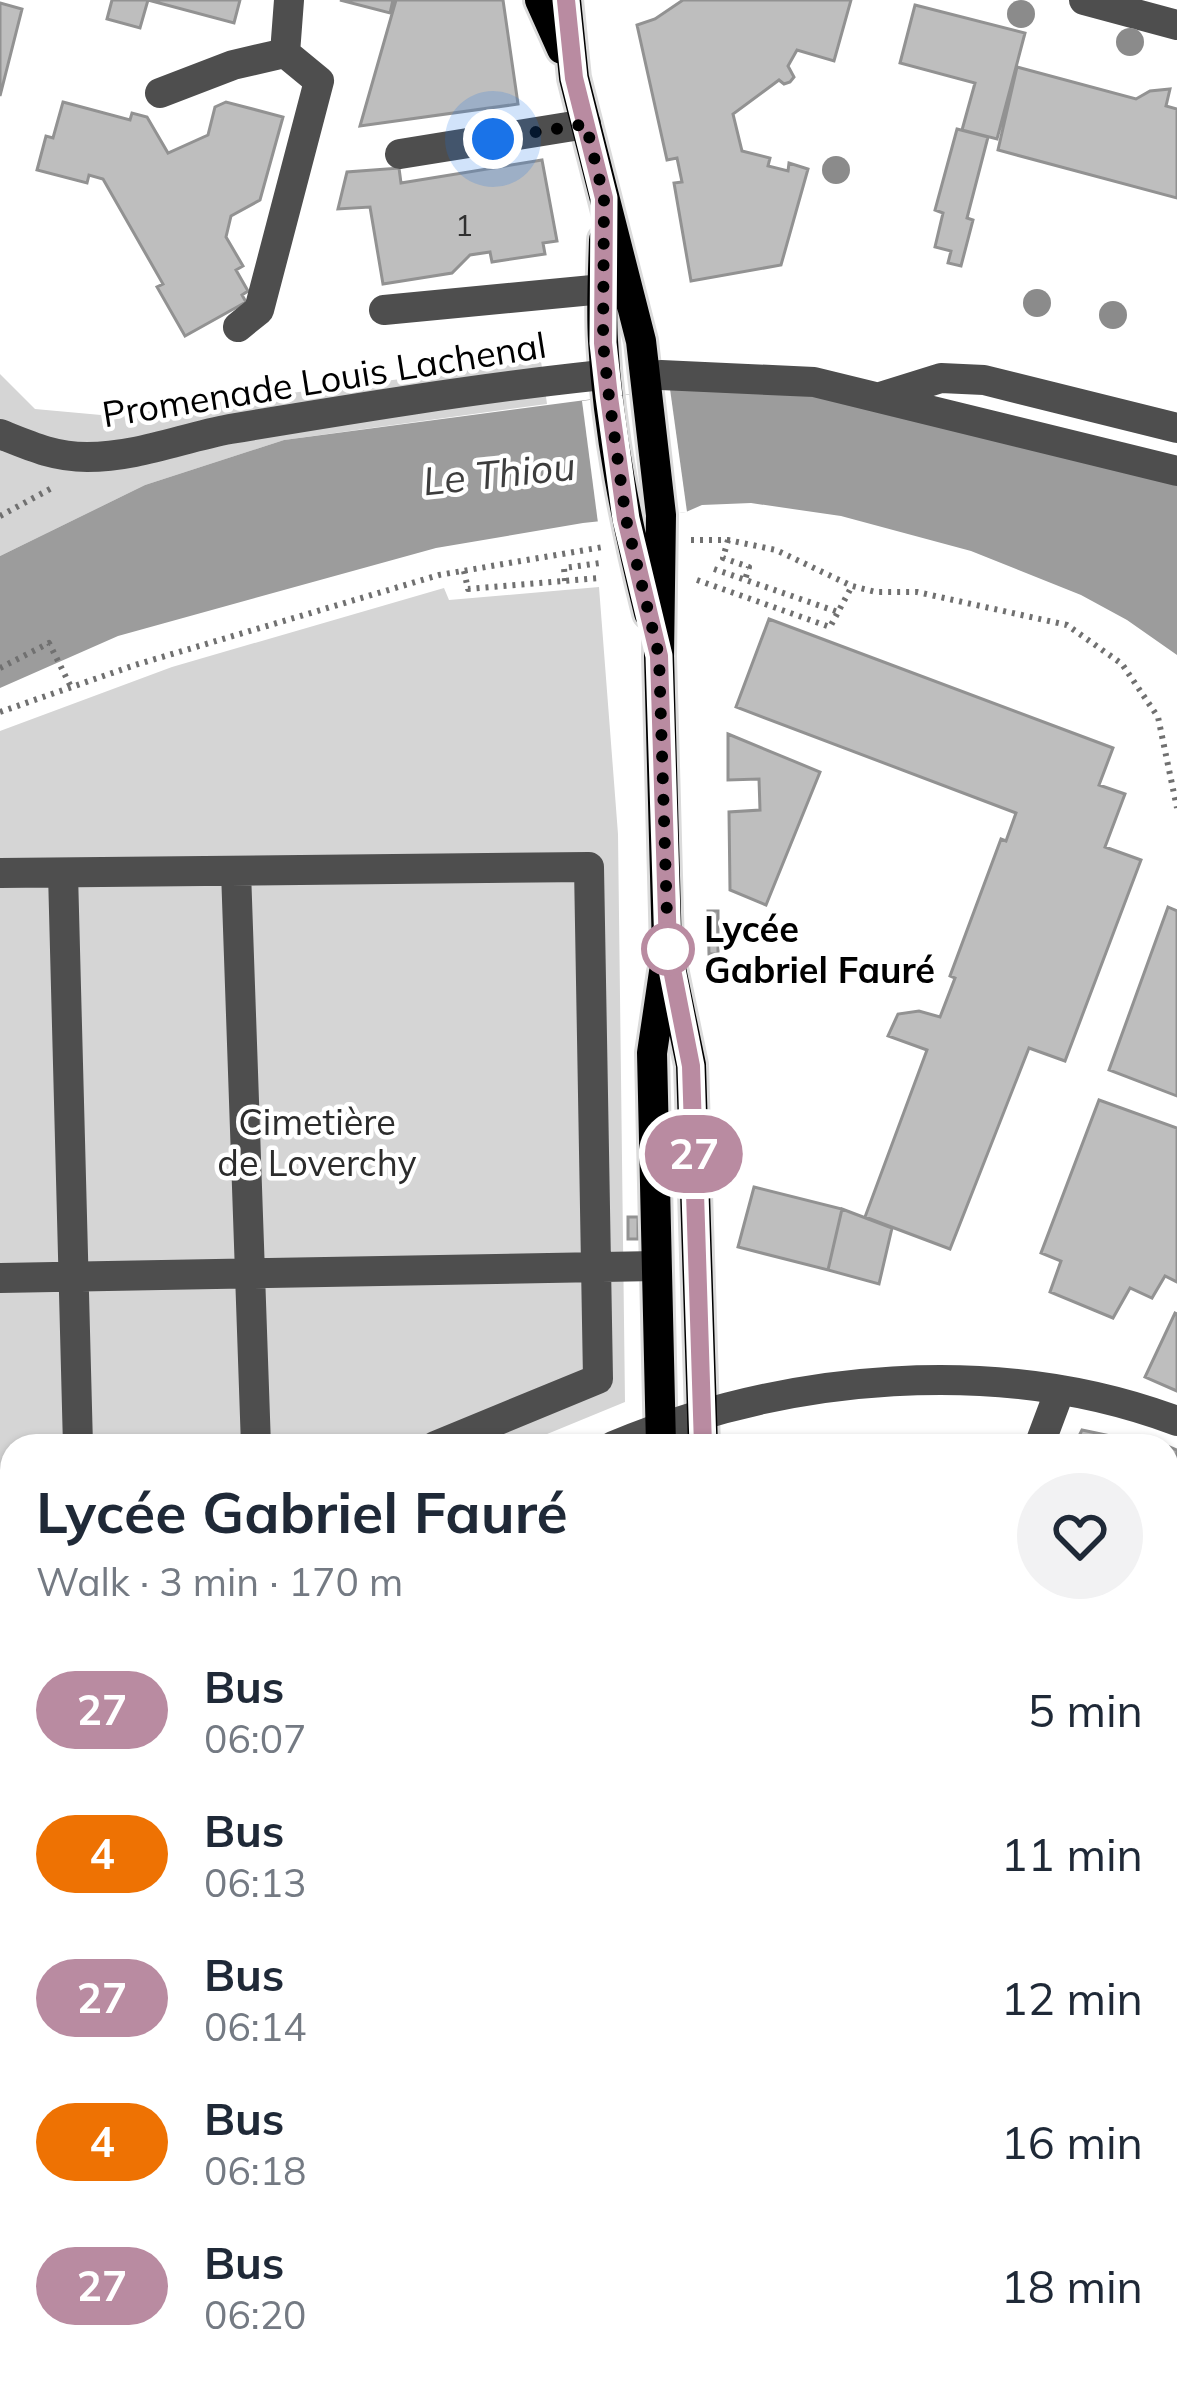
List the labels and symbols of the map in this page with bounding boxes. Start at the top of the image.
your location [463,109,523,169]
house number: 1 [455,206,473,244]
street label: Promenade Louis Lachenal [99,322,549,436]
water label: Le Thiou [420,441,578,505]
place label: Lycée Gabriel Fauré [704,906,935,992]
marker: Lycée Gabriel Fauré [643,924,693,974]
park label: Cimetière de Loverchy [217,1099,417,1185]
line badge: 27 [640,1115,748,1193]

